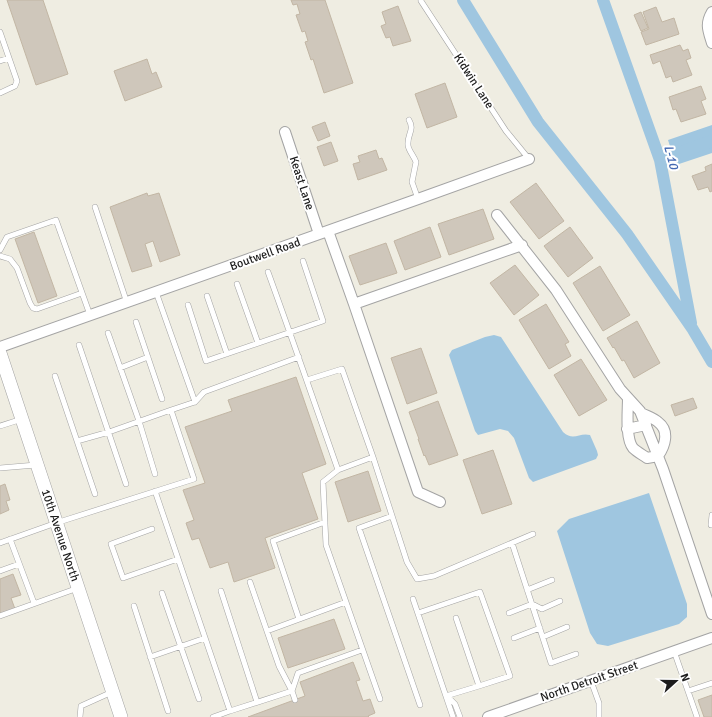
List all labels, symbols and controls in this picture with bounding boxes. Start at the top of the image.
street label: Kidwin Lane [450,51,497,112]
water label: L-10 [660,143,682,172]
street label: Keast Lane [286,154,317,212]
street label: Boutwell Road [228,235,303,274]
street label: 10th Avenue North [38,487,82,583]
street label: North Detroit Street [538,658,640,705]
north arrow [656,661,696,701]
text: N [677,672,692,683]

